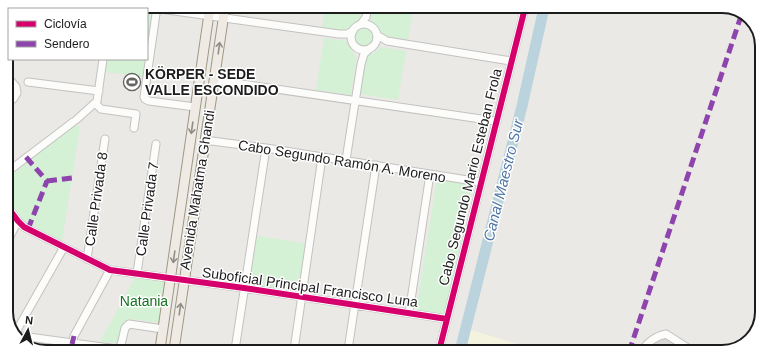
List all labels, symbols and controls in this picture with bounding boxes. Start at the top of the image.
legend [8,8,148,60]
text: Ciclovía [44,17,87,31]
text: Sendero [44,37,90,51]
one-way arrow [215,42,223,55]
place label: KÖRPER - SEDE VALLE ESCONDIDO [145,66,279,98]
street label: Cabo Segundo Mario Esteban Frola [435,66,505,287]
sports icon: KÖRPER - SEDE VALLE ESCONDIDO [122,72,142,92]
street label: Avenida Mahatma Ghandi [176,109,218,271]
water label: Canal Maestro Sur [480,116,527,243]
one-way arrow [188,122,196,135]
street label: Cabo Segundo Ramón A. Moreno [237,137,447,185]
street label: Calle Privada 8 [81,151,111,247]
street label: Calle Privada 7 [132,161,162,257]
one-way arrow [170,250,178,263]
street label: Suboficial Principal Francisco Luna [201,264,419,310]
park label: Natania [120,293,168,309]
one-way arrow [176,302,184,315]
north arrow [8,310,48,350]
text: N [25,314,34,327]

